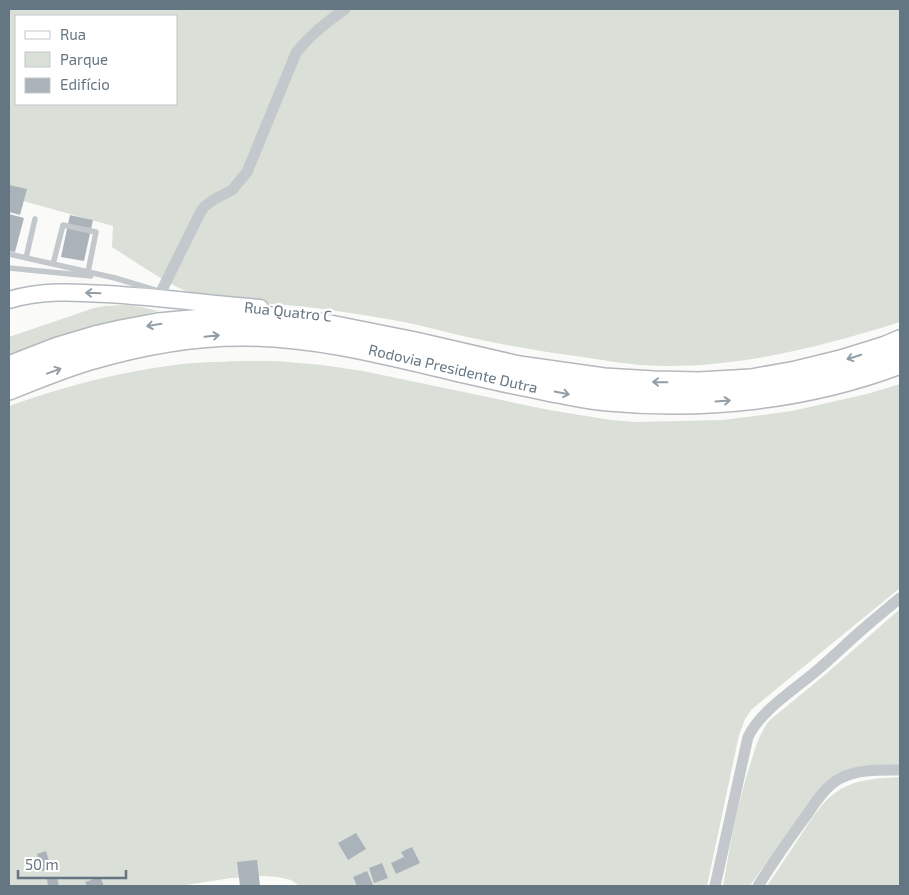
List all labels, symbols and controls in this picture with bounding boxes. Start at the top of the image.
legend [15,15,178,105]
text: Rua [60,25,86,43]
text: Parque [60,50,108,68]
text: Edifício [60,75,110,93]
one-way arrow [85,288,102,298]
street label: Rua Quatro C [243,297,333,326]
one-way arrow [146,321,162,331]
one-way arrow [204,331,220,341]
street label: Rodovia Presidente Dutra [367,340,540,396]
one-way arrow [847,353,863,362]
one-way arrow [46,366,61,375]
one-way arrow [652,377,668,387]
one-way arrow [553,388,569,398]
one-way arrow [715,397,731,406]
scale bar [18,848,125,880]
text: 50 m [25,855,59,873]

